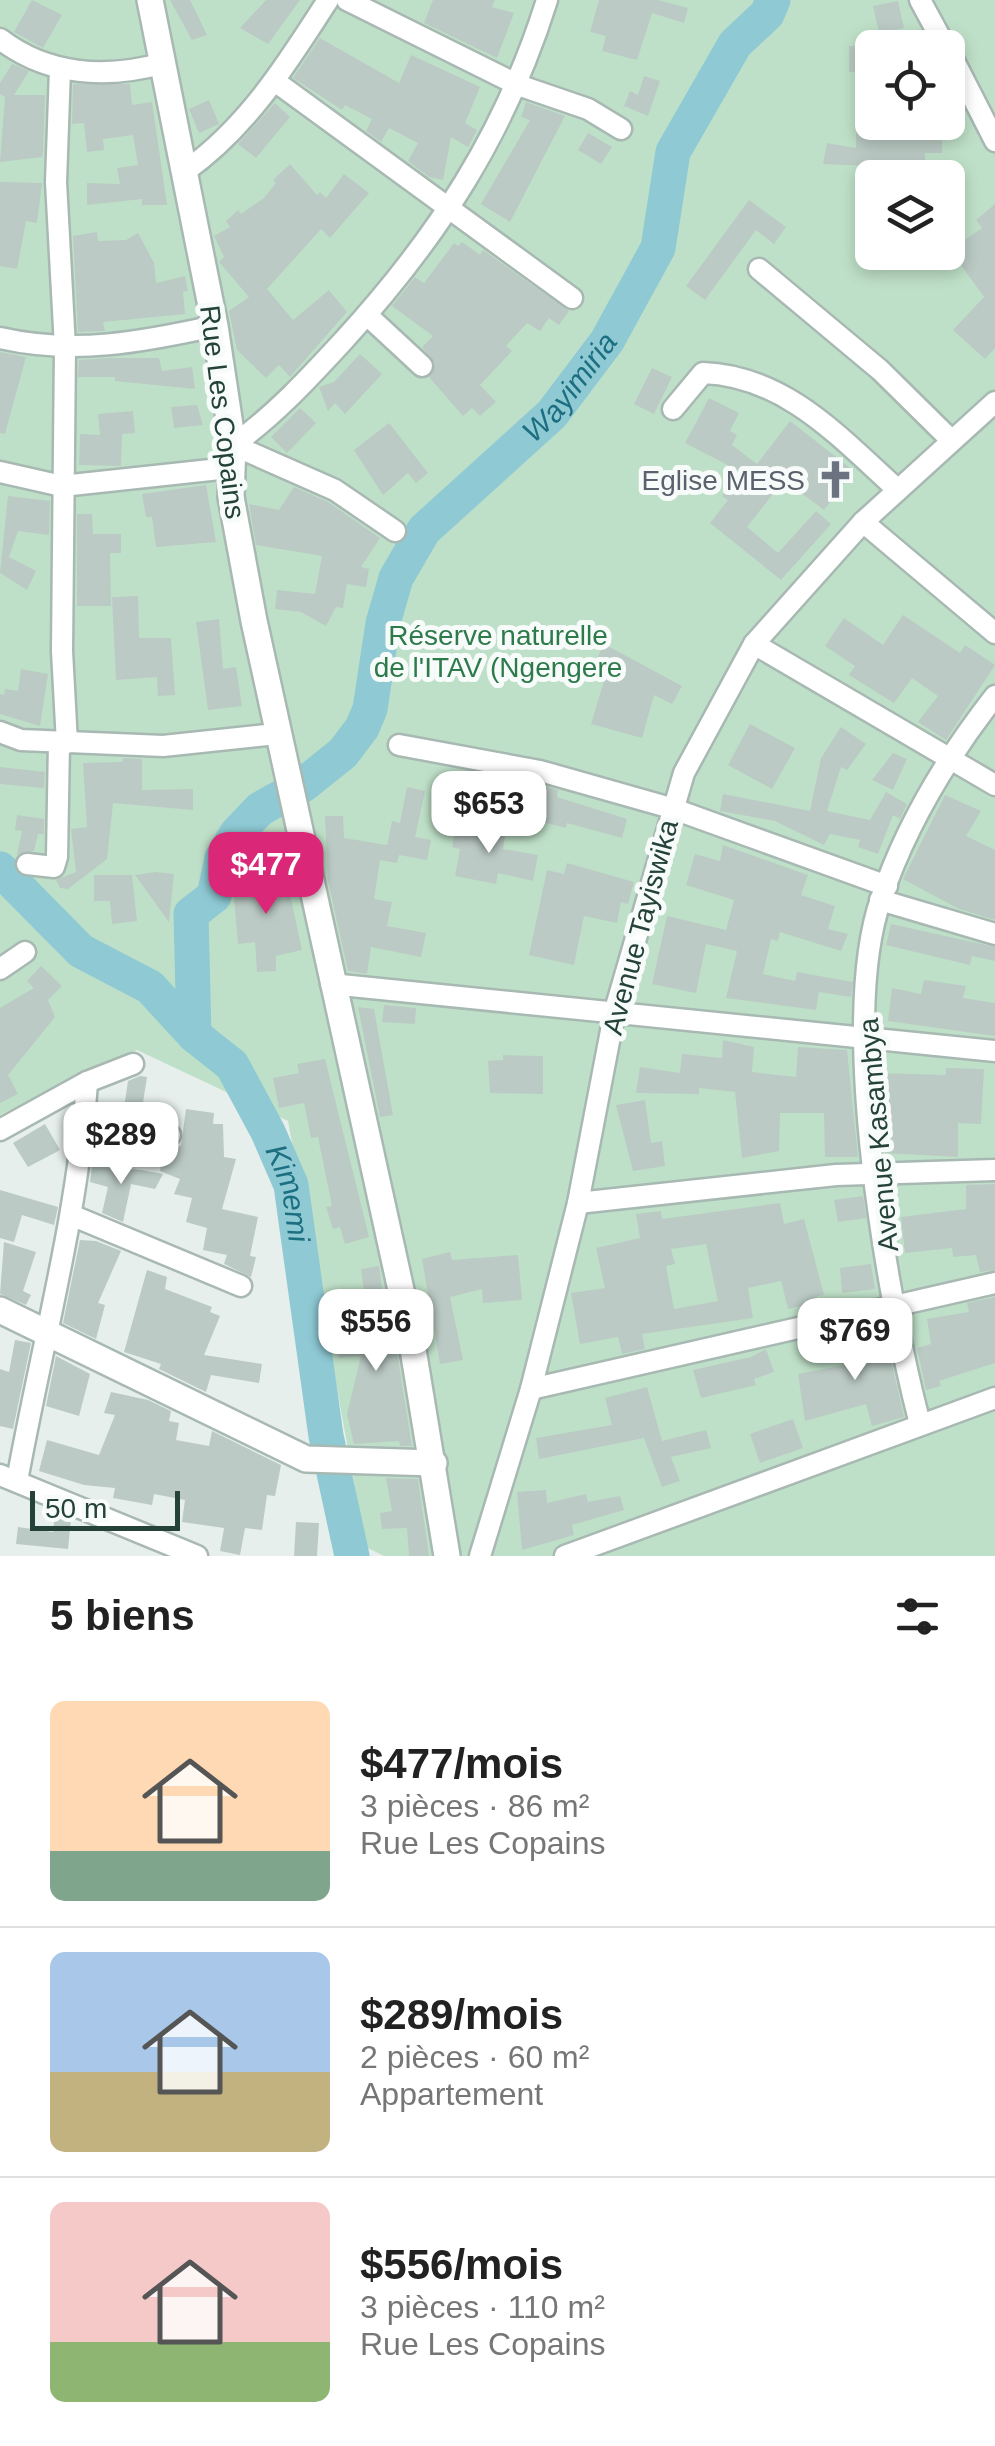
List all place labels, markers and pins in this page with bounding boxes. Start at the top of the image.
church icon: Eglise MESS [814,459,856,501]
place label: Eglise MESS [642,465,805,496]
pin: $653 [430,771,548,856]
pin: $477 [207,832,325,917]
pin: $289 [62,1102,180,1187]
pin: $556 [317,1289,435,1374]
pin: $769 [796,1298,914,1383]

